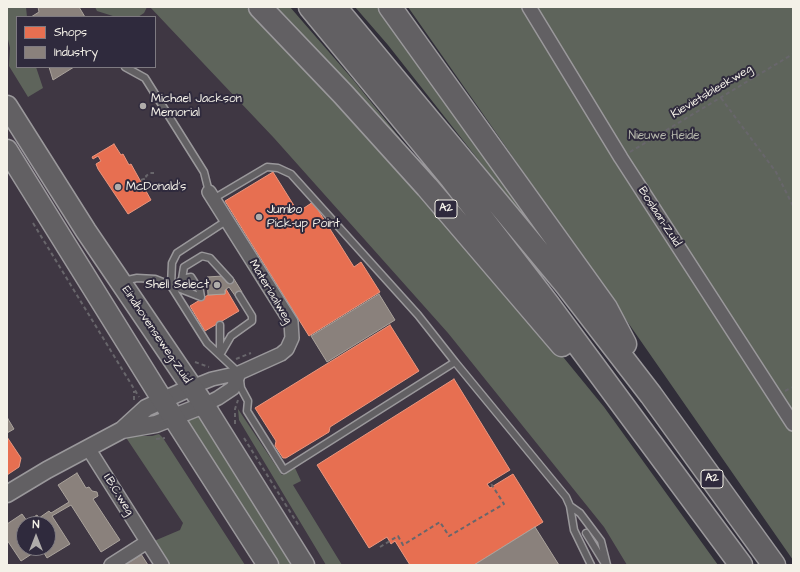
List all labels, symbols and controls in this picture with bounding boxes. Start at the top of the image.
legend [16,16,156,68]
text: Shops [54,24,87,41]
text: Industry [54,44,98,61]
street label: Kievietsbleekweg [669,62,755,122]
place label: Michael Jackson Memorial [151,92,242,120]
marker: Michael Jackson Memorial [138,101,148,111]
park label: Nieuwe Heide [628,129,700,143]
place label: McDonald's [126,180,186,194]
marker: McDonald's [113,182,123,192]
street label: Boslaan-Zuid [634,184,684,250]
road number: A2 [435,200,457,218]
place label: Jumbo Pick-up Point [267,203,340,231]
marker: Jumbo Pick-up Point [254,212,264,222]
street label: Materiaalweg [245,257,295,327]
place label: Shell Select [145,278,209,292]
marker: Shell Select [212,280,222,290]
street label: Eindhovenseweg-Zuid [118,283,194,387]
road number: A2 [701,470,723,488]
street label: I.B.C.weg [100,472,136,518]
north arrow [16,516,56,556]
text: N [33,517,39,532]

